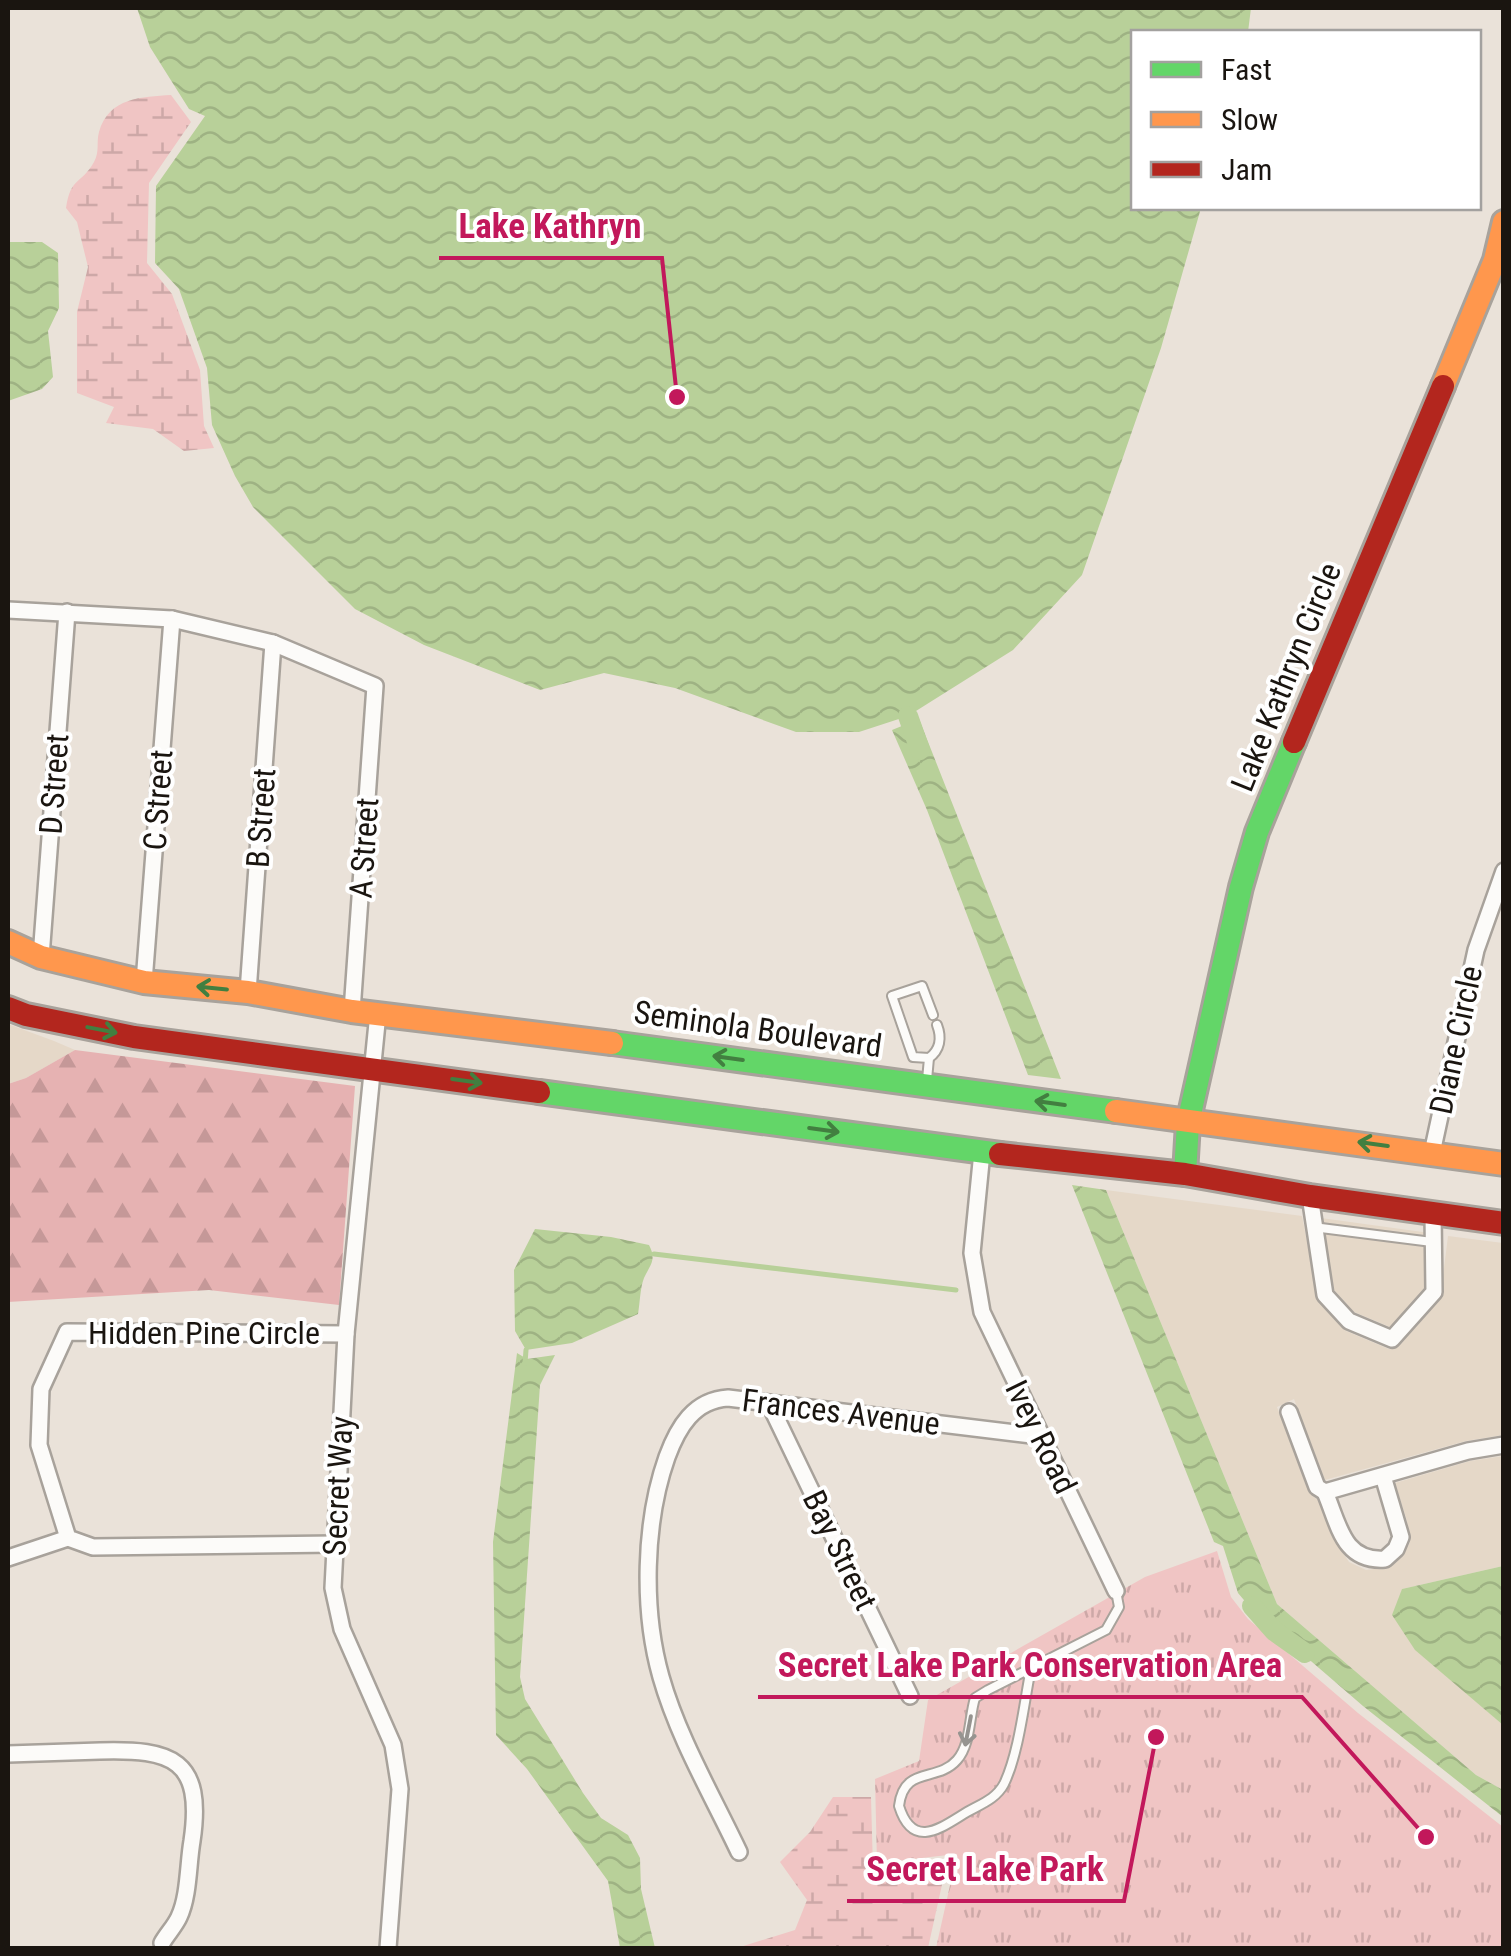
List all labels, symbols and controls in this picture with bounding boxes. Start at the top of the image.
legend [1131,30,1481,210]
text: Fast [1221,52,1272,87]
text: Slow [1221,102,1278,137]
text: Jam [1221,152,1272,187]
callout: Lake Kathryn [439,193,662,258]
text: Lake Kathryn [459,206,641,247]
street label: Lake Kathryn Circle [1223,557,1349,797]
street label: D Street [32,733,76,835]
street label: C Street [136,749,180,851]
street label: B Street [239,767,283,869]
street label: A Street [342,796,386,900]
street label: Diane Circle [1422,962,1490,1118]
one-way arrow [196,979,229,998]
street label: Seminola Boulevard [632,993,884,1065]
one-way arrow [85,1022,117,1041]
one-way arrow [713,1048,745,1066]
one-way arrow [451,1072,483,1090]
one-way arrow [1034,1094,1067,1112]
one-way arrow [807,1121,840,1139]
one-way arrow [1357,1135,1389,1153]
street label: Hidden Pine Circle [88,1314,320,1352]
street label: Ivey Road [997,1374,1085,1500]
street label: Frances Avenue [740,1381,942,1443]
street label: Secret Way [315,1415,361,1557]
street label: Bay Street [795,1484,885,1616]
callout: Secret Lake Park Conservation Area [758,1632,1302,1697]
text: Secret Lake Park Conservation Area [778,1645,1282,1686]
one-way arrow [957,1714,976,1746]
callout: Secret Lake Park [847,1836,1124,1901]
text: Secret Lake Park [866,1849,1104,1890]

